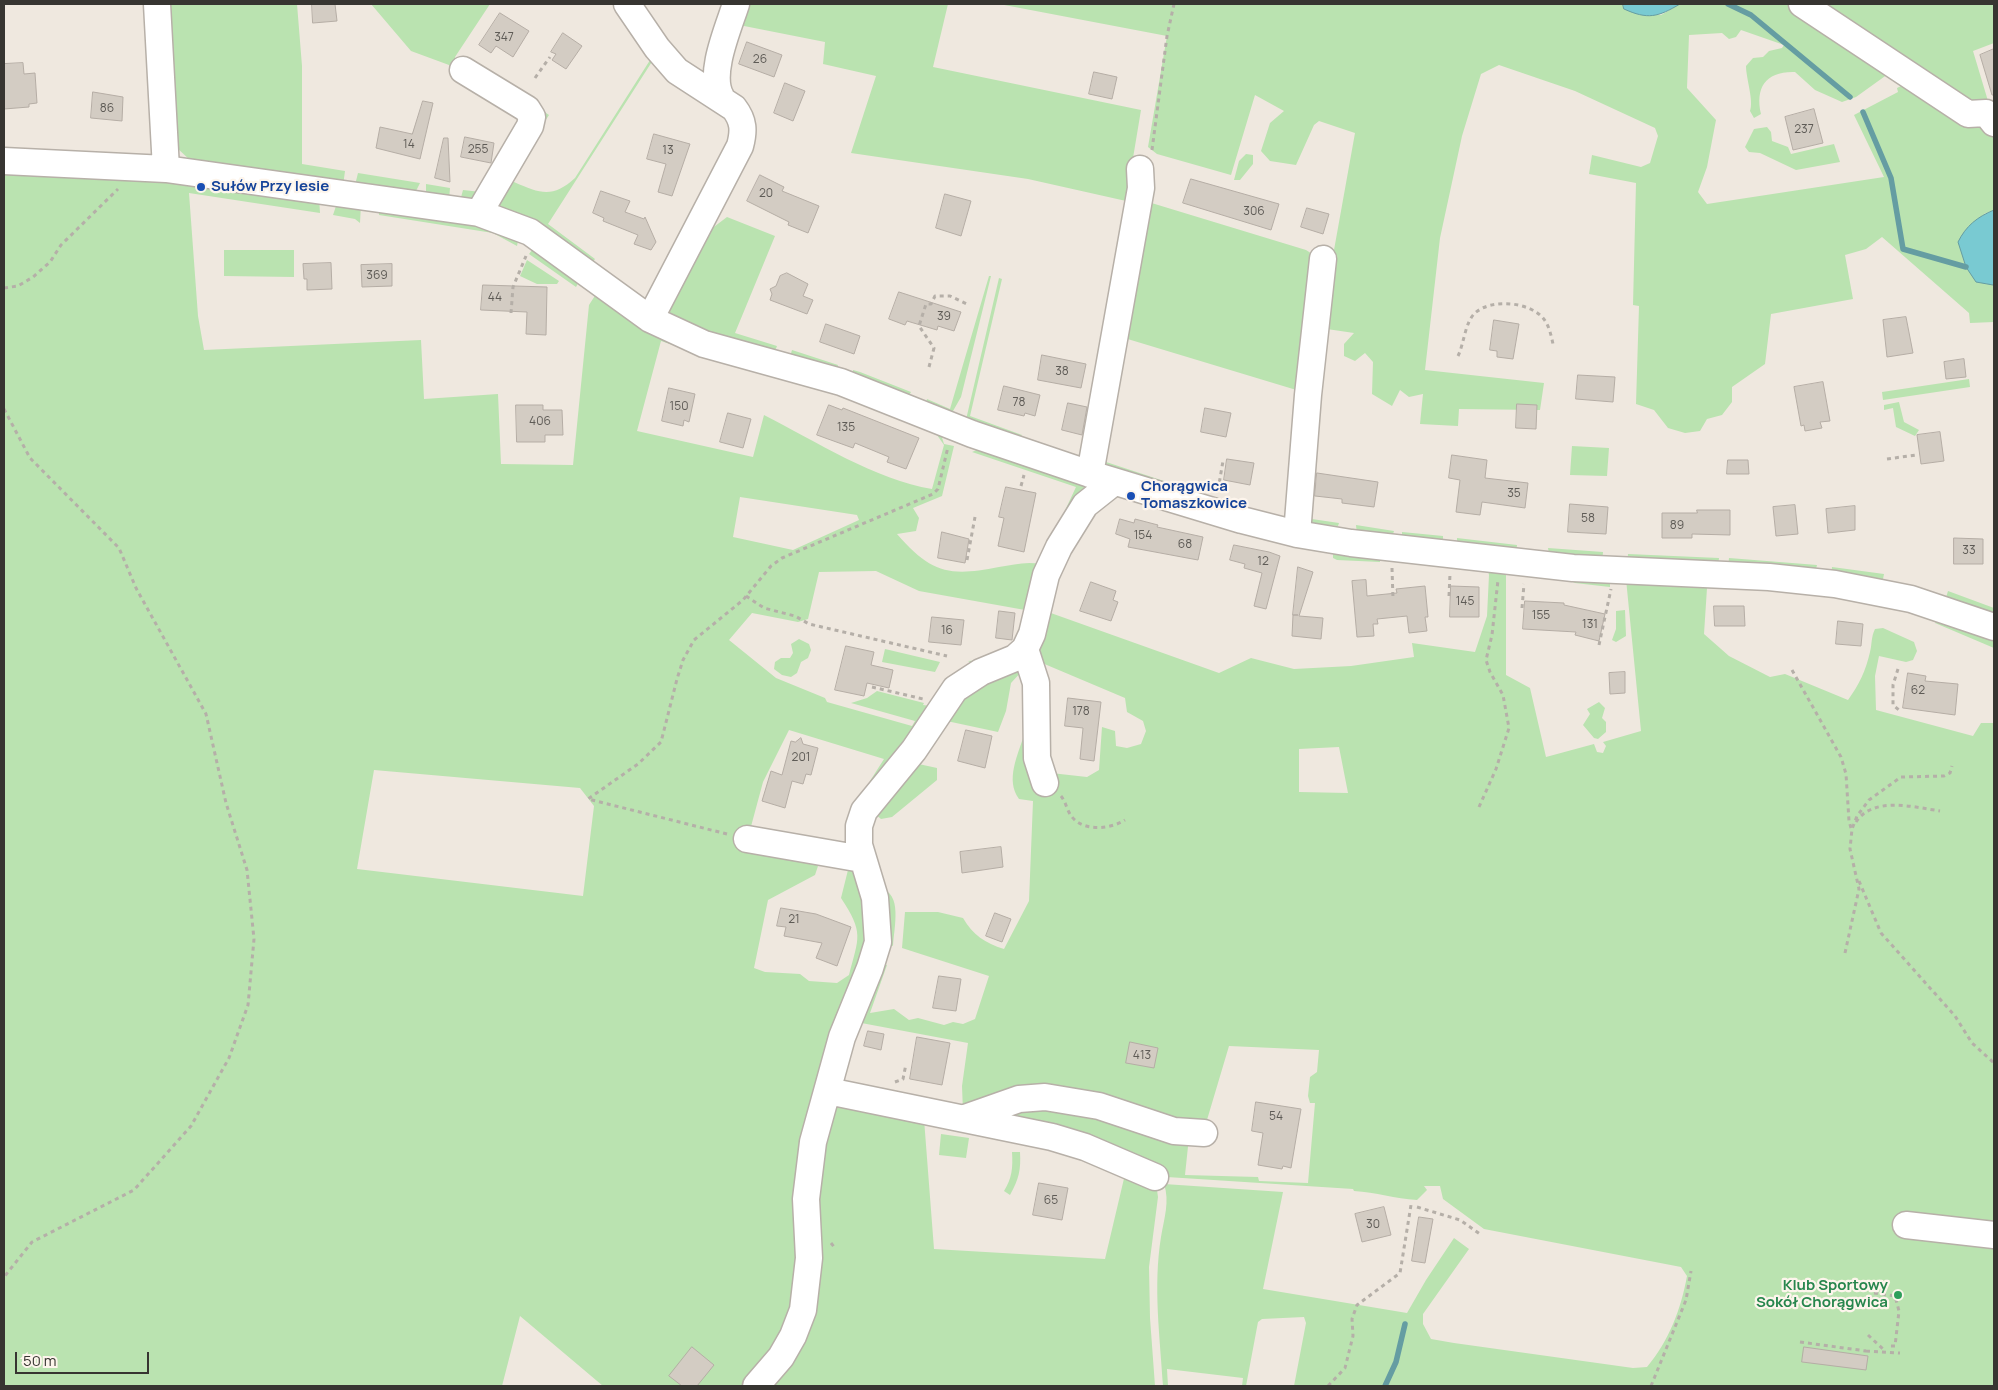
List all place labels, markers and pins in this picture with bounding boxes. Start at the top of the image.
place label: Sułów Przy lesie [211,178,329,196]
marker: Sułów Przy lesie [195,181,207,193]
place label: Chorągwica Tomaszkowice [1141,478,1247,513]
marker: Chorągwica Tomaszkowice [1125,490,1137,502]
place label: Klub Sportowy Sokół Chorągwica [1756,1277,1888,1312]
marker: Klub Sportowy Sokół Chorągwica [1892,1289,1904,1301]

